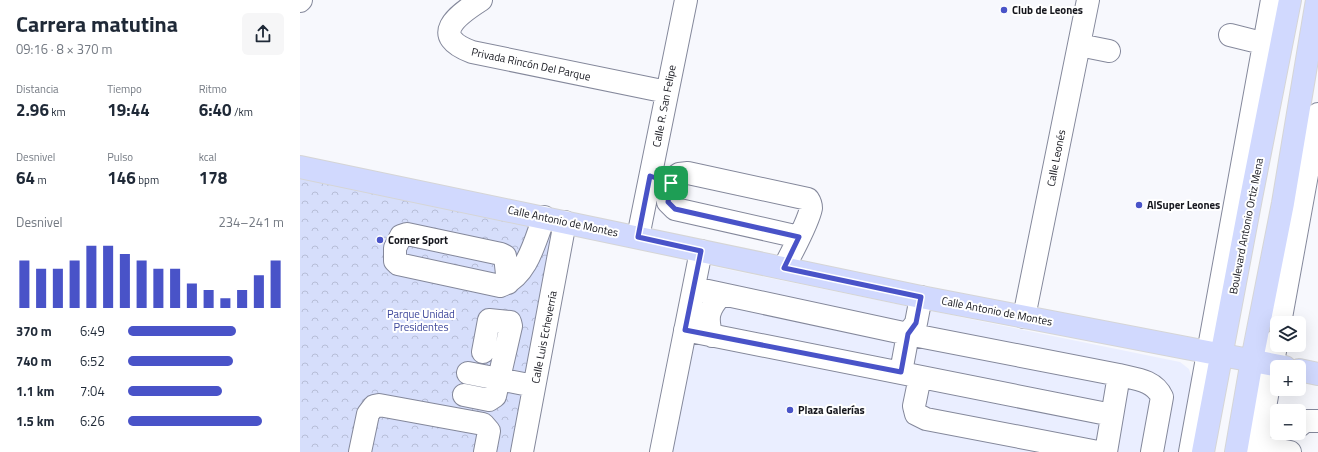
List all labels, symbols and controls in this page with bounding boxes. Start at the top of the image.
place label: Club de Leones [1012,2,1083,18]
marker: Club de Leones [999,5,1009,15]
text: Carrera matutina [16,7,178,41]
button: share [242,13,284,55]
text: 09:16 · 8 × 370 m [16,39,112,59]
street label: Privada Rincón Del Parque [470,44,593,85]
street label: Calle R. San Felipe [648,63,680,148]
text: Distancia [16,81,59,97]
text: Tiempo [107,81,142,97]
text: Ritmo [199,81,227,97]
text: 2.96 [16,97,49,123]
text: 19:44 [107,97,150,123]
text: 6:40 [199,97,232,123]
text: km [49,104,66,120]
text: /km [232,104,253,120]
street label: Calle Leonés [1043,128,1069,188]
text: Desnivel [16,149,55,165]
text: Pulso [107,149,133,165]
text: kcal [199,149,217,165]
street label: Boulevard Antonio Ortiz Mena [1225,156,1267,296]
text: 64 [16,165,35,191]
text: 146 [107,165,136,191]
text: 178 [199,165,227,191]
pin [654,166,688,200]
text: m [35,172,47,188]
text: bpm [136,172,159,188]
icon: arrive [660,172,682,194]
place label: AlSuper Leones [1147,197,1220,213]
marker: AlSuper Leones [1134,200,1144,210]
street label: Calle Antonio de Montes [506,201,620,241]
text: Desnivel [16,212,63,232]
text: 234–241 m [218,212,284,232]
place label: Corner Sport [388,232,448,248]
marker: Corner Sport [375,235,385,245]
street label: Calle Luis Echeverría [527,289,561,385]
street label: Calle Antonio de Montes [940,292,1054,330]
park label: Parque Unidad Presidentes [387,306,455,335]
map controls [1270,316,1306,440]
button: layers [1270,316,1306,352]
text: 370 m [16,321,52,341]
text: 6:49 [80,321,105,341]
text: 740 m [16,351,52,371]
text: 6:52 [80,351,105,371]
button: + [1270,360,1306,396]
text: 1.1 km [16,381,54,401]
text: 7:04 [80,381,105,401]
place label: Plaza Galerías [798,402,865,418]
button: − [1270,404,1306,440]
marker: Plaza Galerías [785,405,795,415]
text: 1.5 km [16,411,54,431]
text: 6:26 [80,411,105,431]

